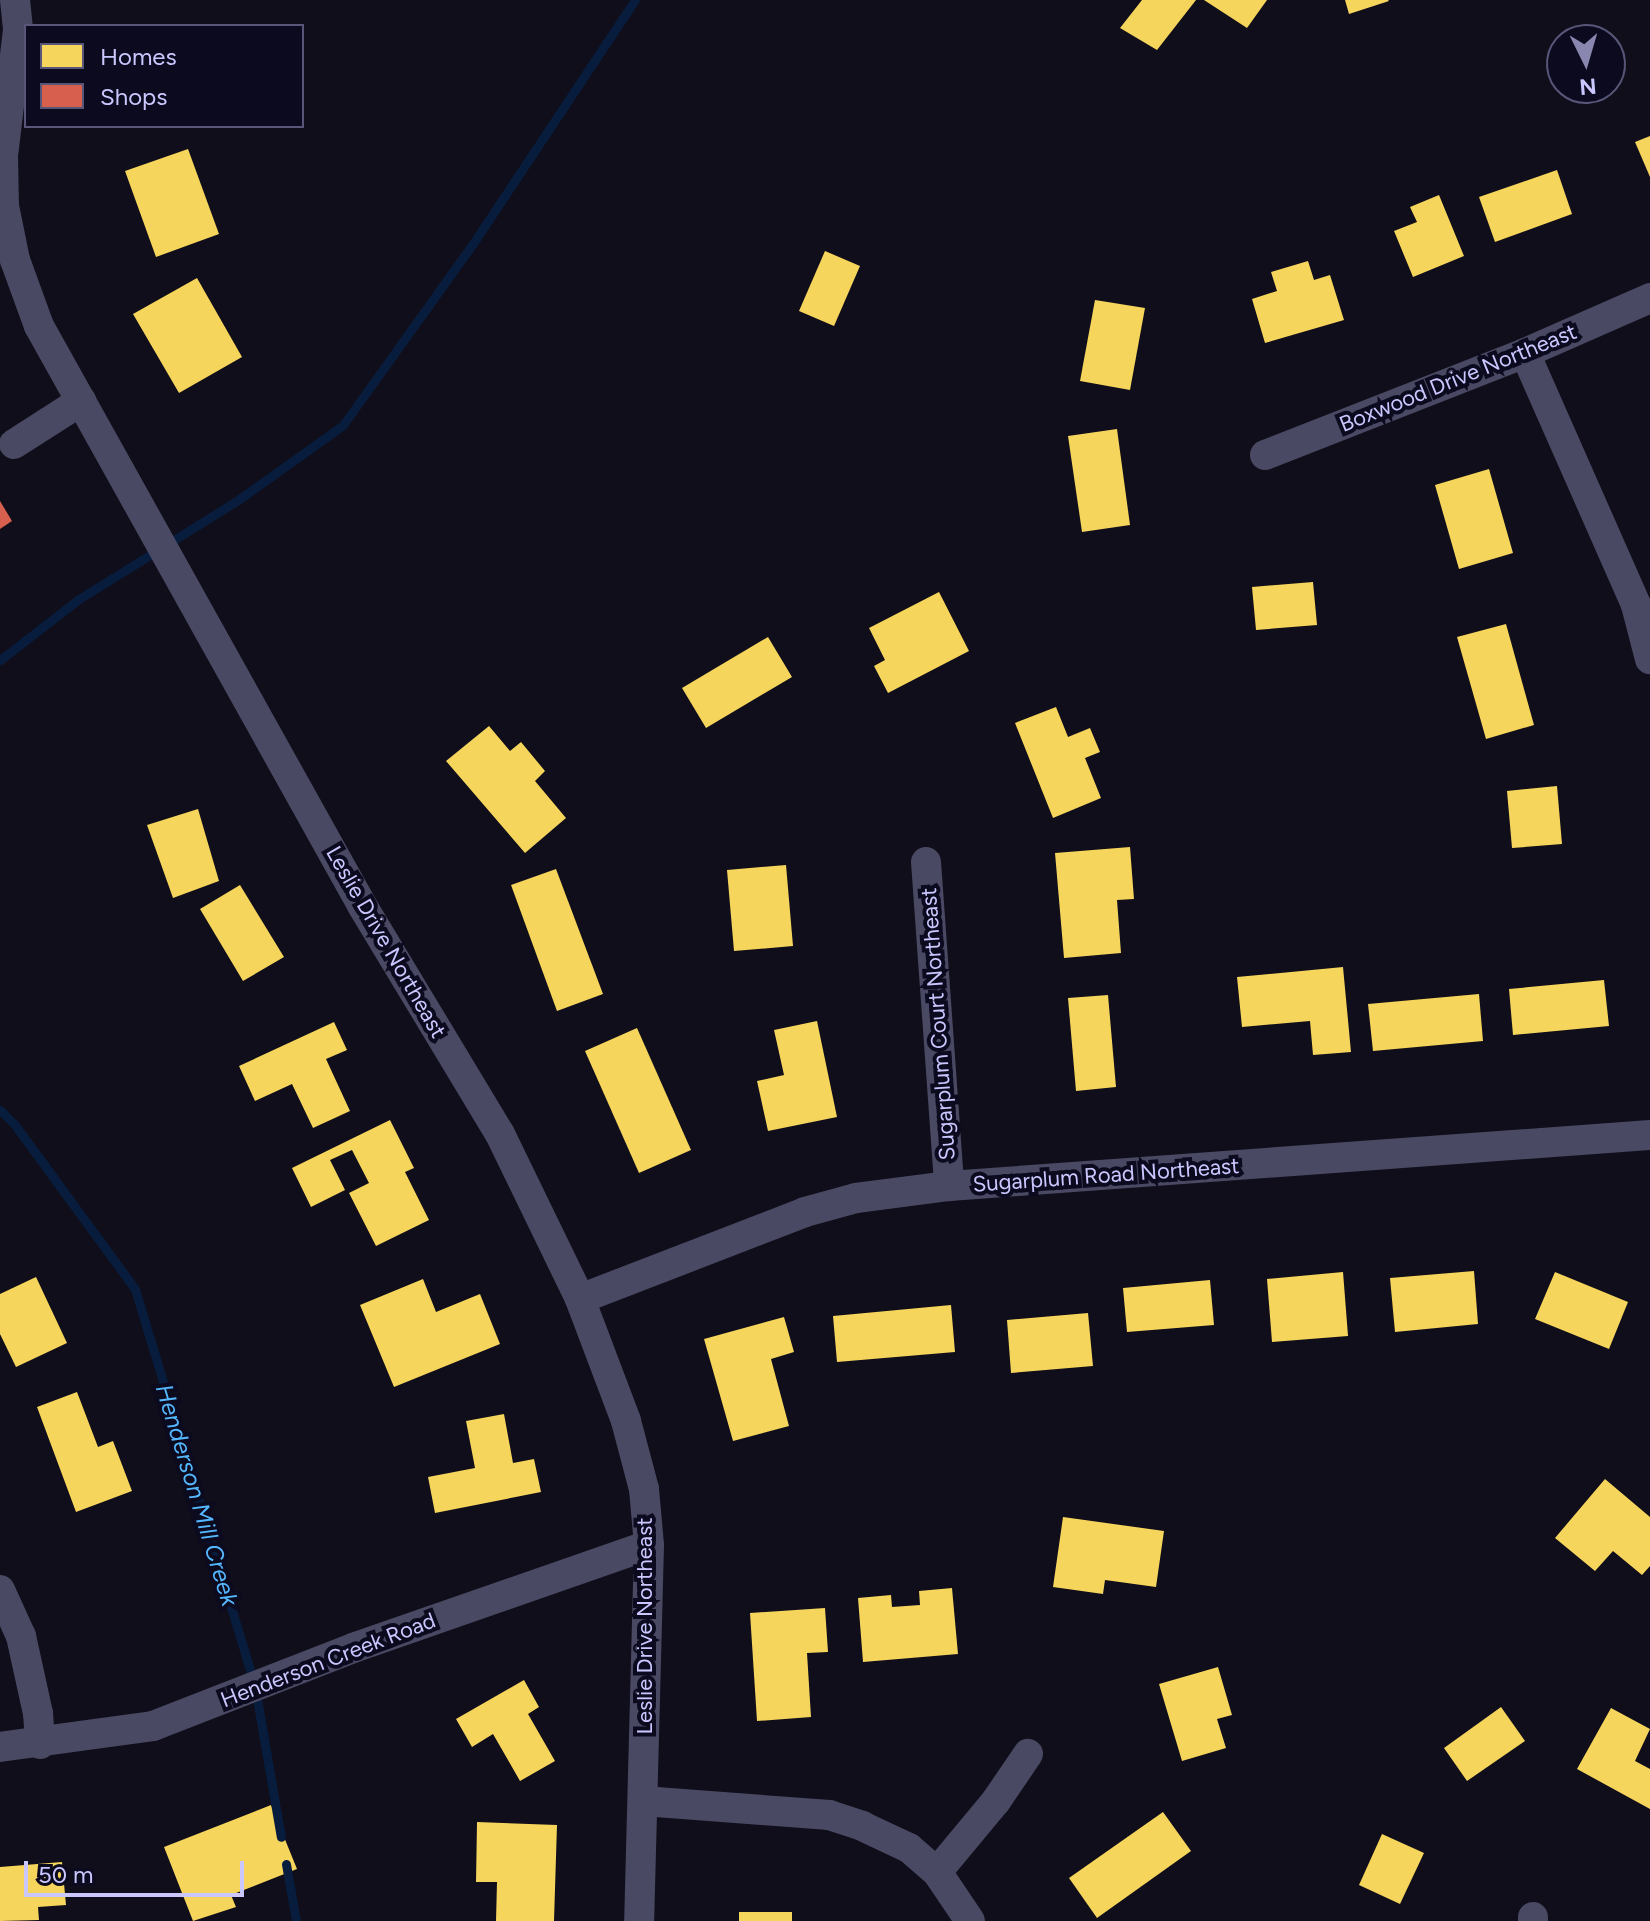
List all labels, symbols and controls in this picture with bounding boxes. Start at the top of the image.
legend [24,24,304,128]
north arrow [1546,24,1626,104]
text: Homes [100,42,177,71]
text: N [1578,72,1598,101]
text: Shops [100,82,167,111]
street label: Boxwood Drive Northeast [1336,318,1580,438]
street label: Leslie Drive Northeast [320,841,452,1043]
street label: Sugarplum Court Northeast [915,887,961,1161]
street label: Sugarplum Road Northeast [972,1153,1240,1197]
water label: Henderson Mill Creek [150,1381,244,1609]
street label: Leslie Drive Northeast [632,1517,658,1735]
street label: Henderson Creek Road [217,1607,439,1713]
scale bar [28,1845,248,1895]
text: 50 m [38,1860,94,1889]

